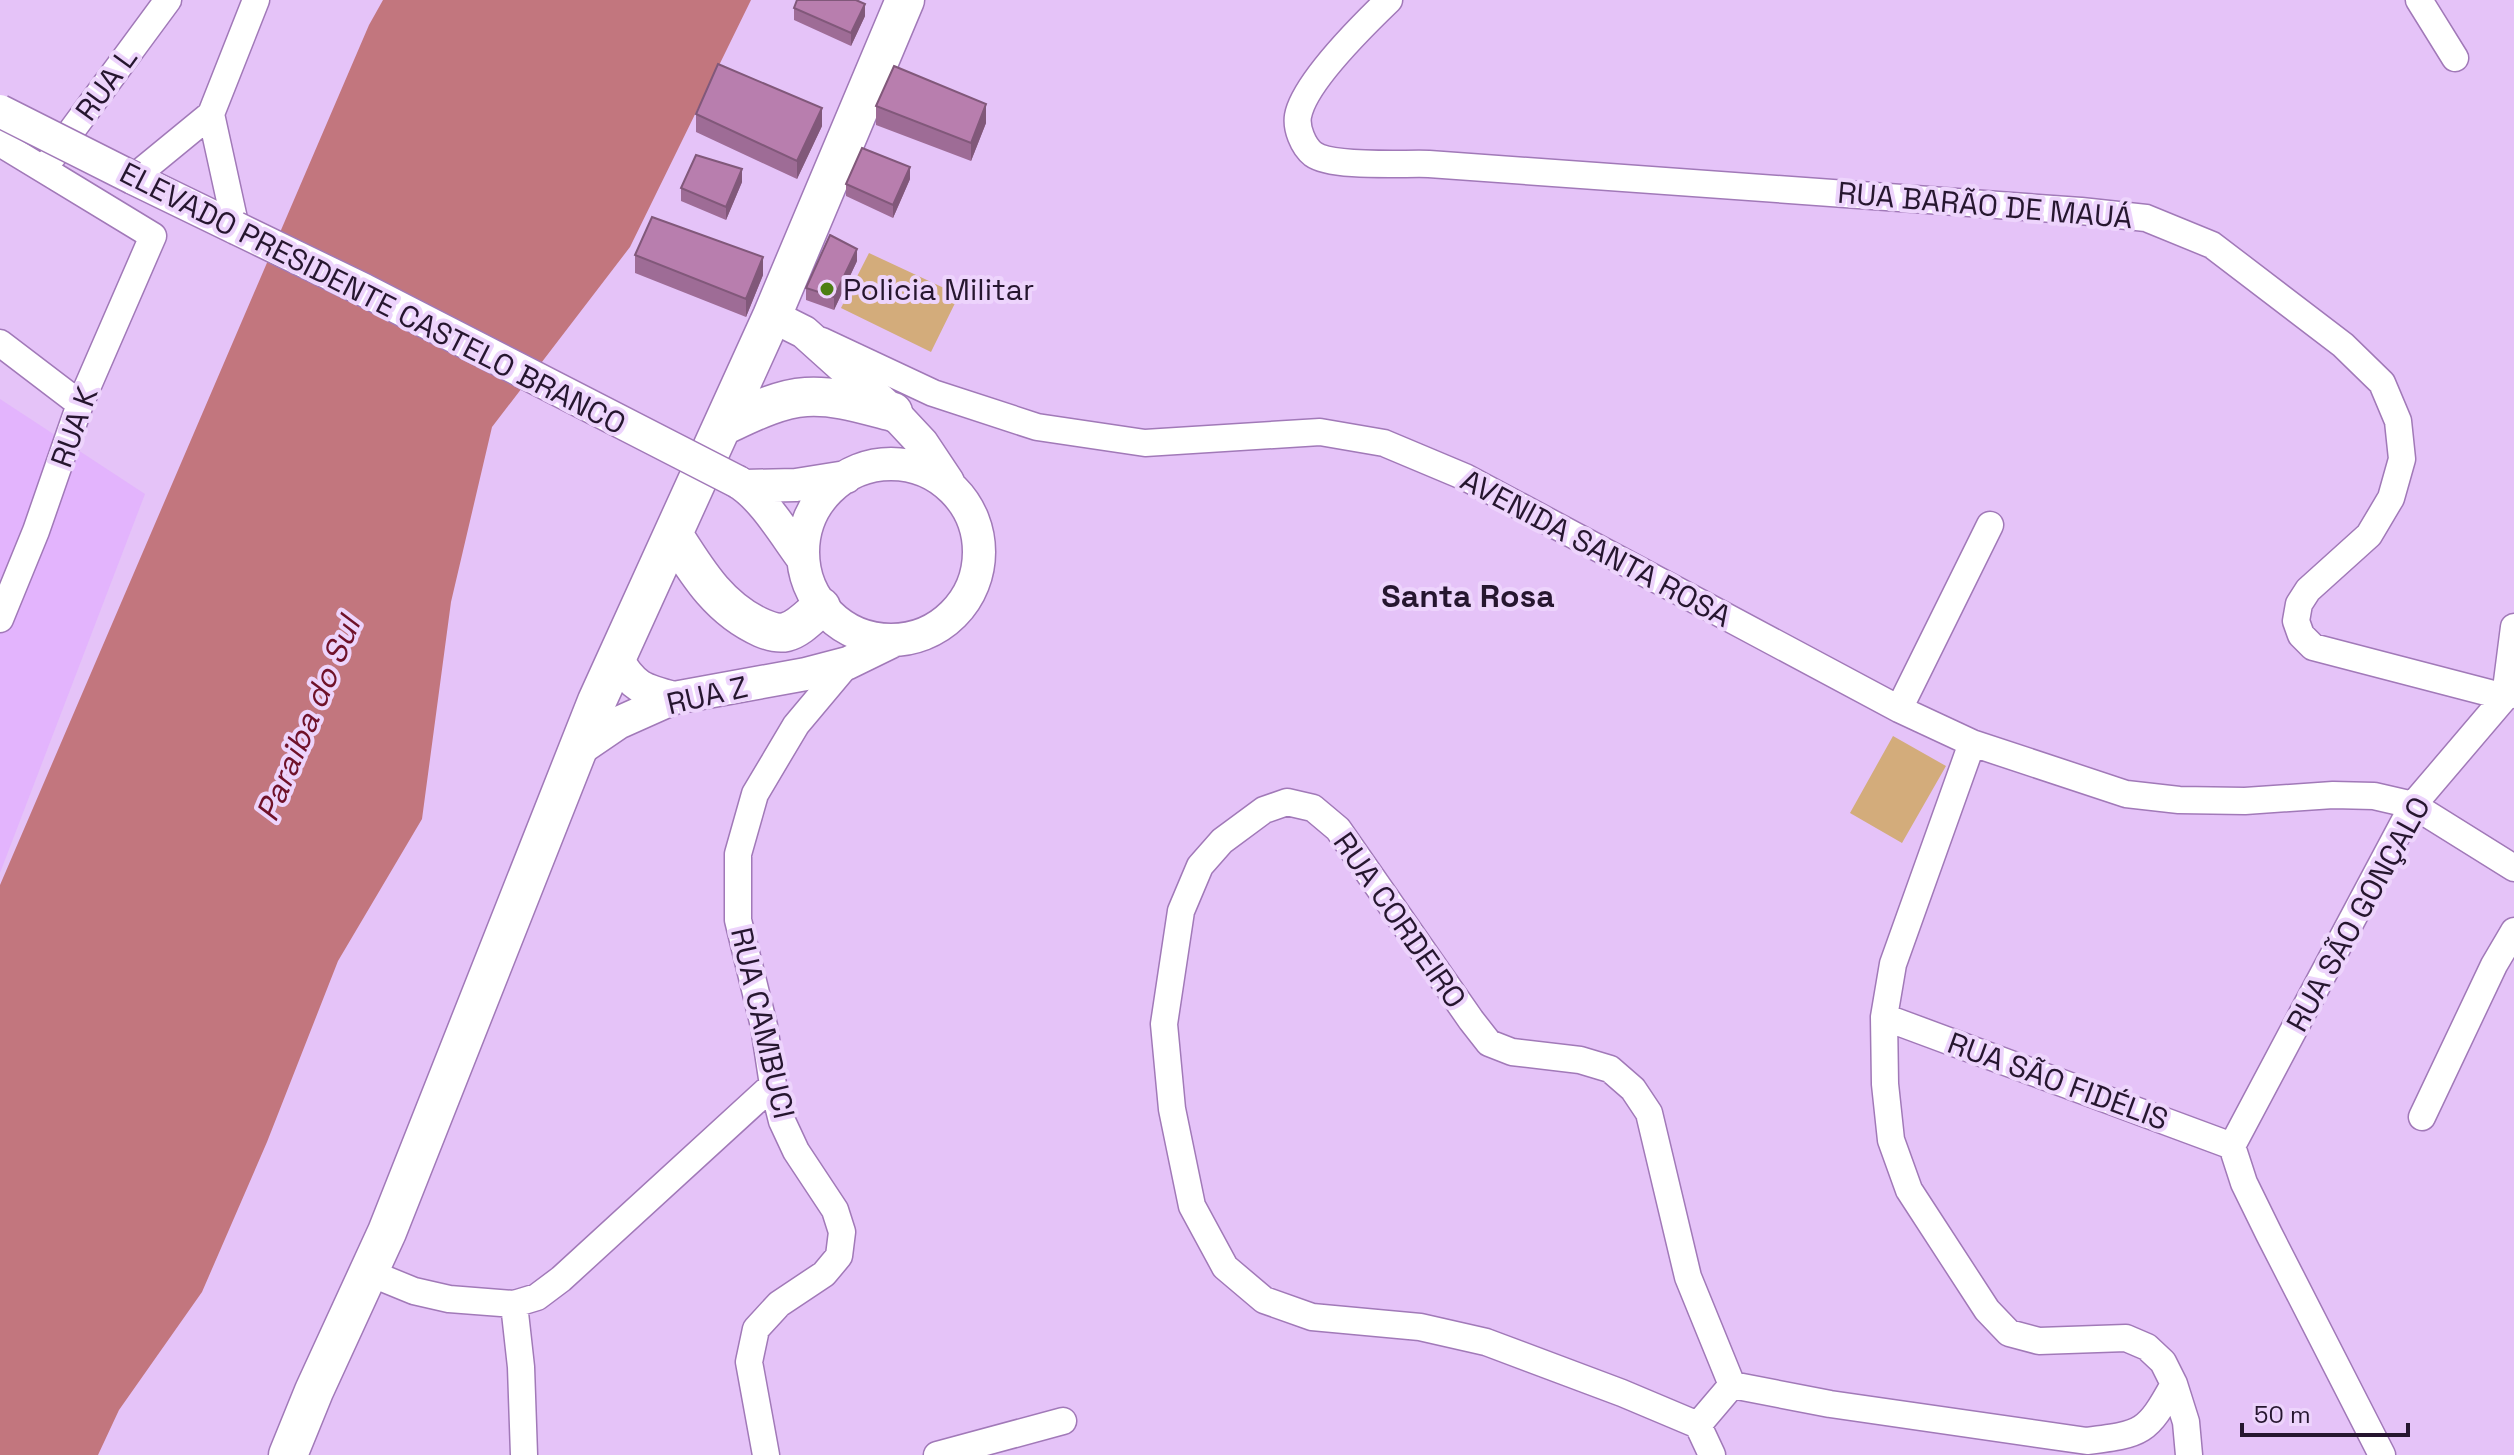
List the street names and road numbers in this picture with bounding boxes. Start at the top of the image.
street label: RUA L [66,40,146,128]
street label: ELEVADO PRESIDENTE CASTELO BRANCO [114,153,632,443]
street label: RUA BARÃO DE MAUÁ [1836,173,2134,237]
street label: RUA K [41,381,107,473]
street label: AVENIDA SANTA ROSA [1454,460,1738,636]
street label: RUA Z [663,667,751,723]
street label: RUA SÃO GONÇALO [2277,790,2439,1038]
street label: RUA CORDEIRO [1325,824,1475,1016]
street label: RUA CAMBUCI [722,924,804,1122]
street label: RUA SÃO FIDÉLIS [1942,1023,2174,1139]

